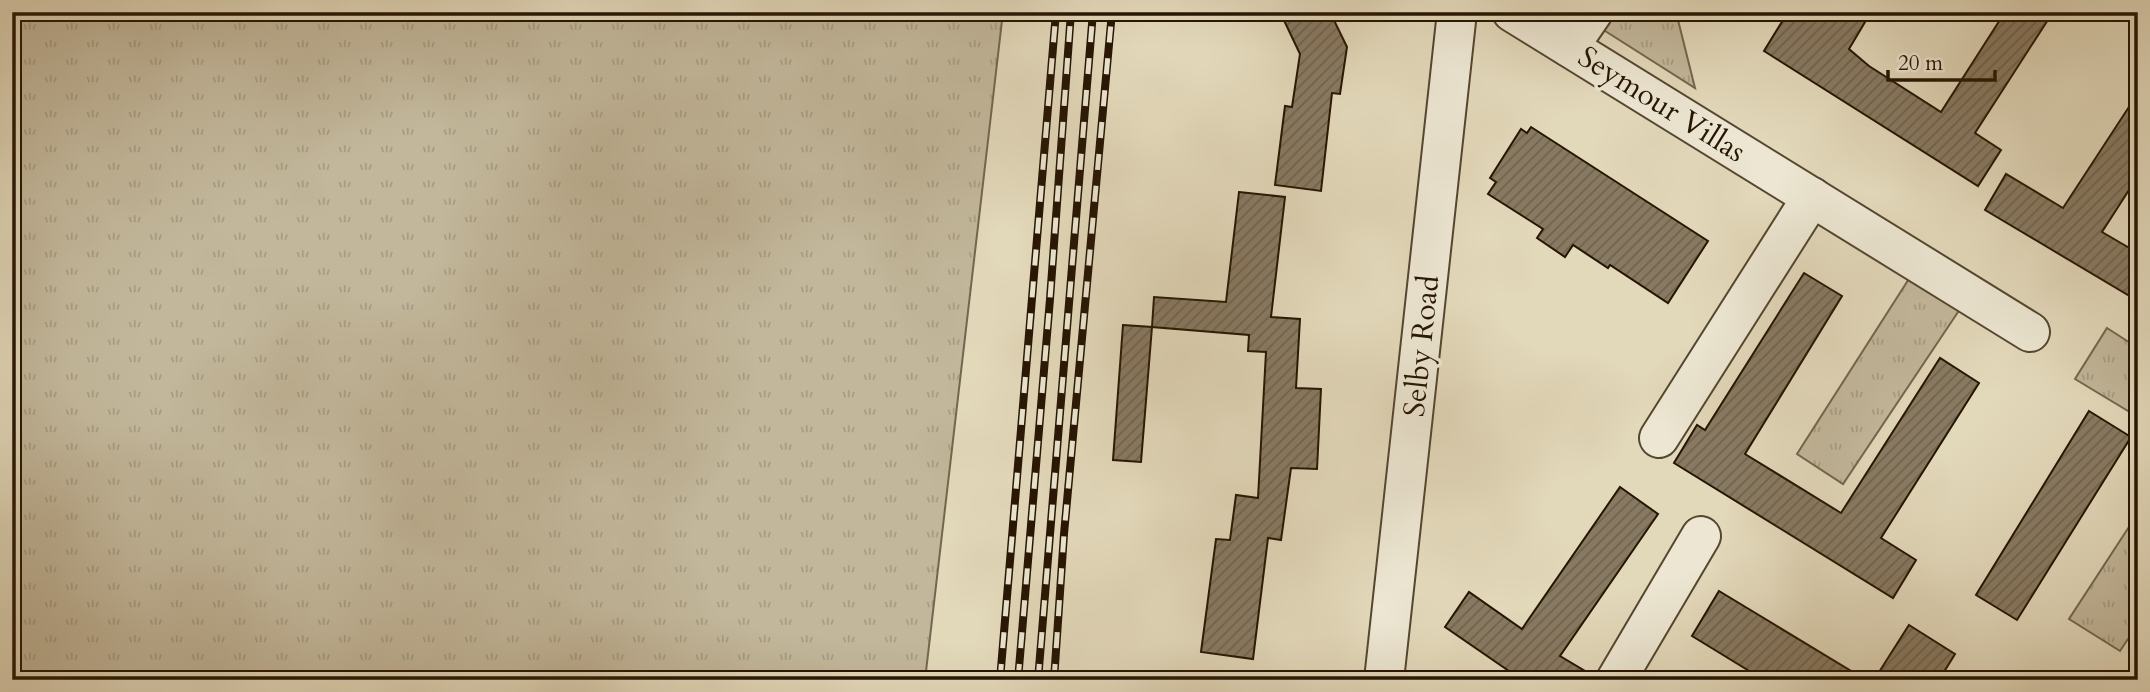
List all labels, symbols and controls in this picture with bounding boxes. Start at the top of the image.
street label: Seymour Villas [1570,37,1753,172]
scale bar [1888,38,1994,82]
text: 20 m [1898,49,1943,78]
street label: Selby Road [1394,273,1449,419]

